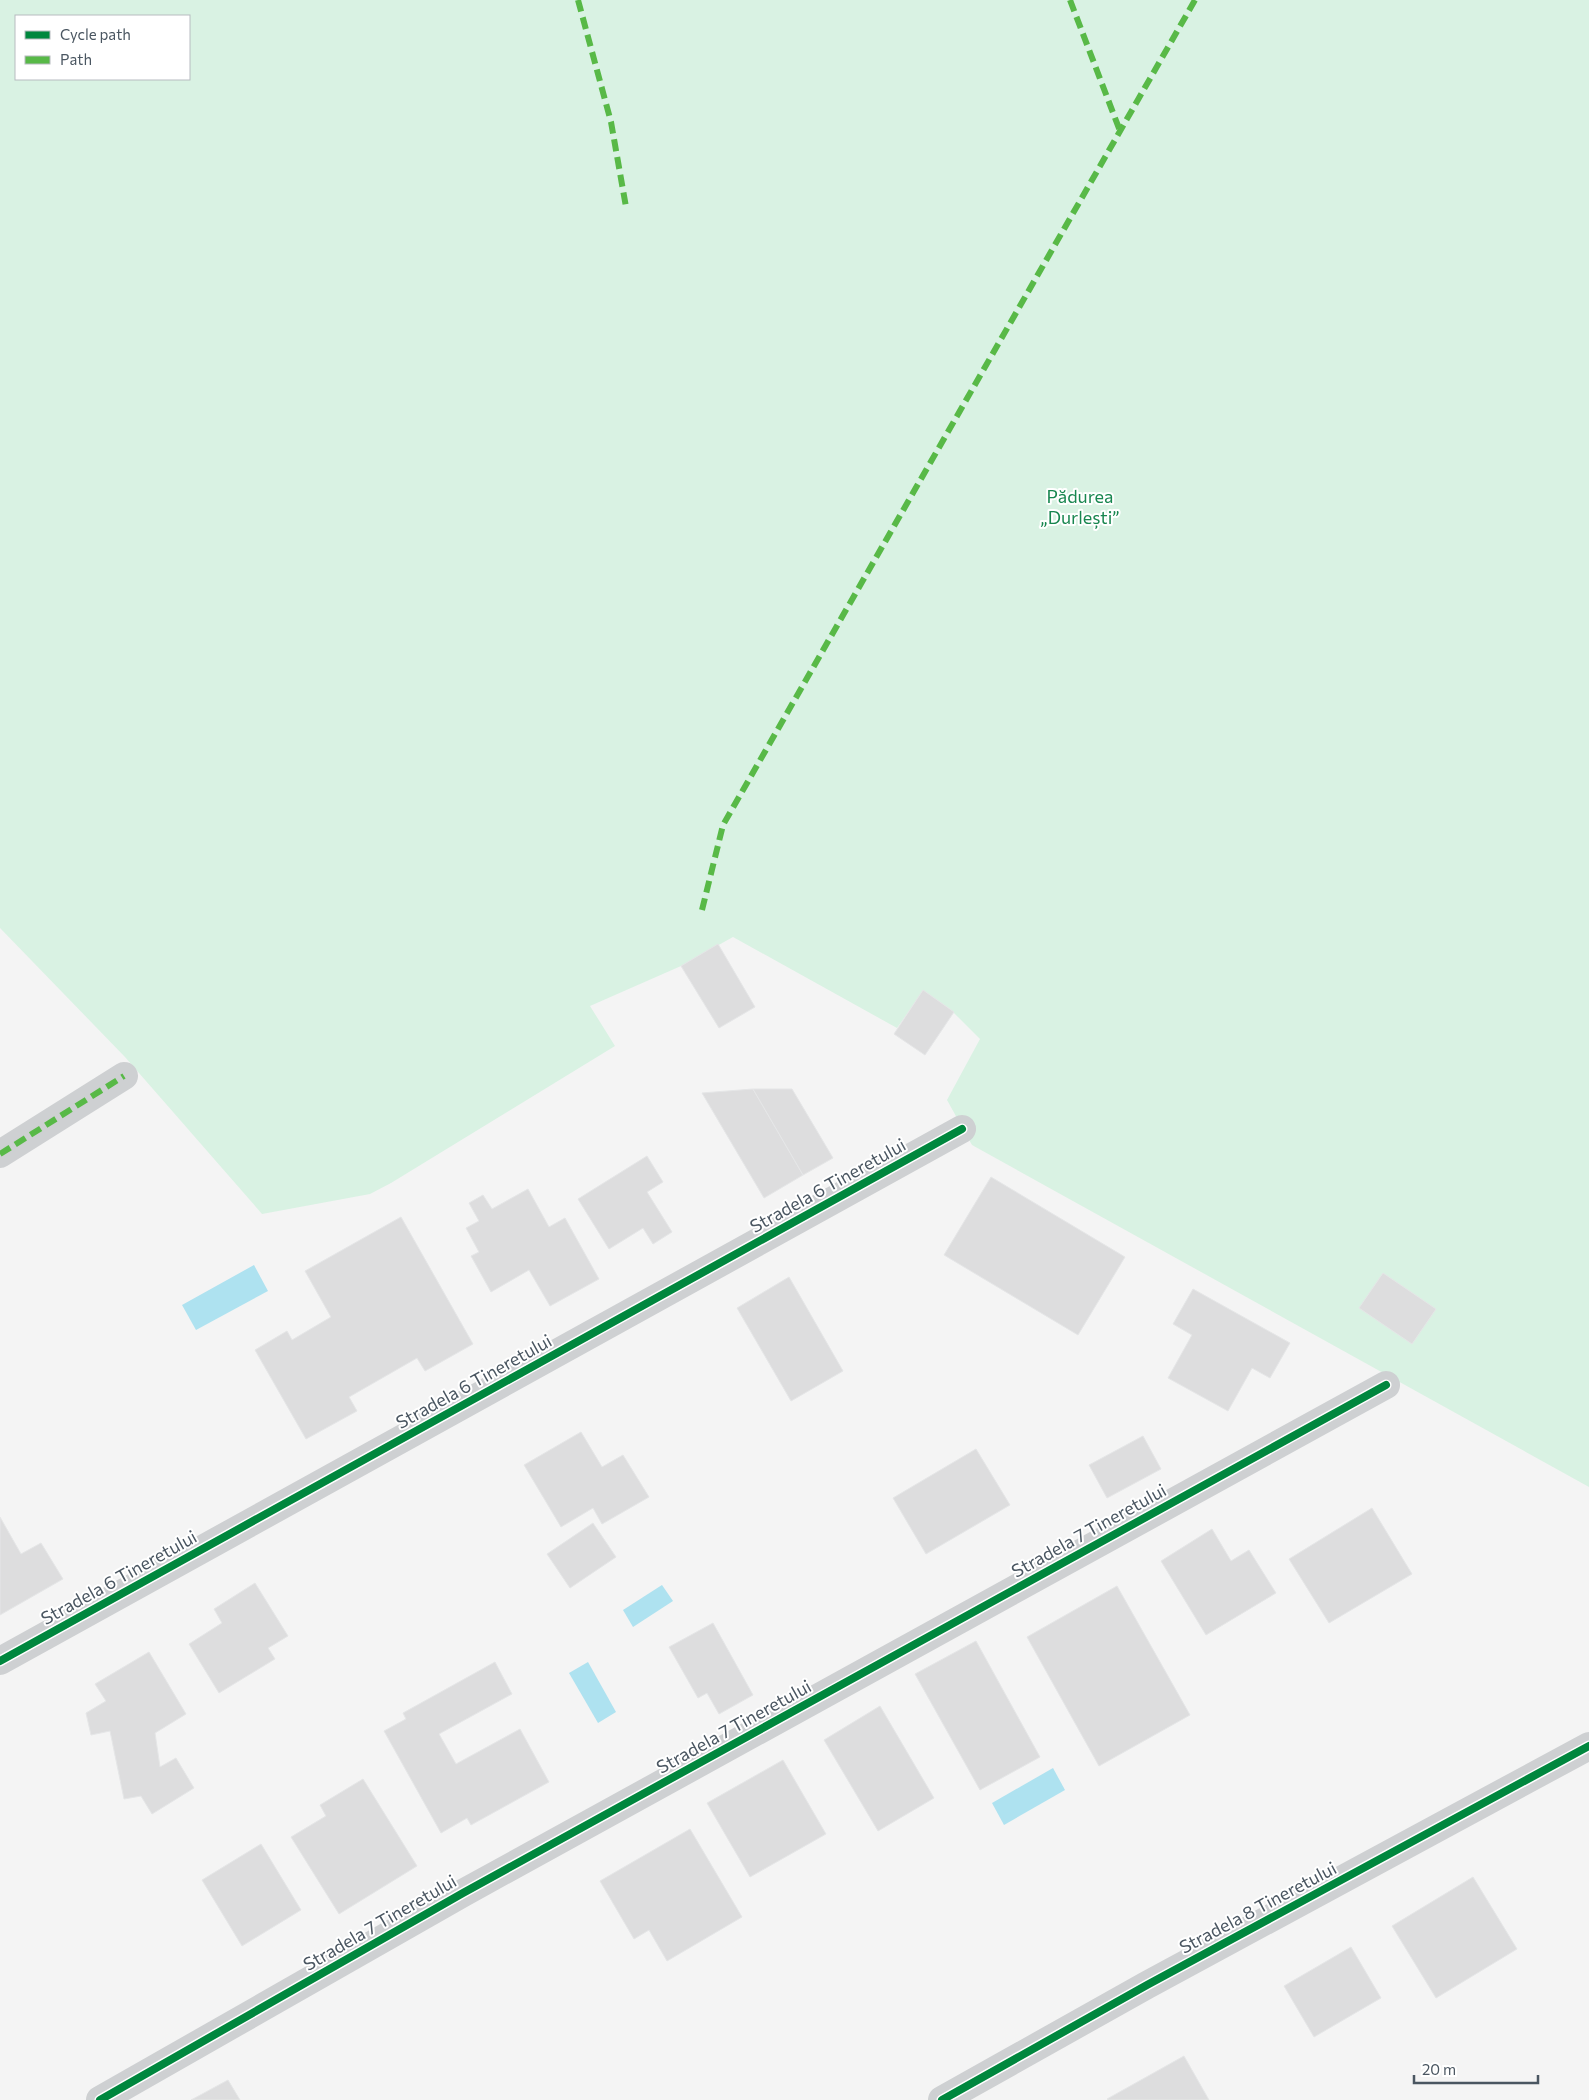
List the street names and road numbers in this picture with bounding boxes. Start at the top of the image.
street label: Stradela 6 Tineretului [746,1133,909,1237]
street label: Stradela 6 Tineretului [392,1329,555,1433]
street label: Stradela 7 Tineretului [1007,1478,1170,1582]
street label: Stradela 6 Tineretului [37,1525,200,1629]
street label: Stradela 7 Tineretului [652,1674,815,1778]
street label: Stradela 8 Tineretului [1175,1856,1340,1958]
street label: Stradela 7 Tineretului [299,1869,460,1975]

